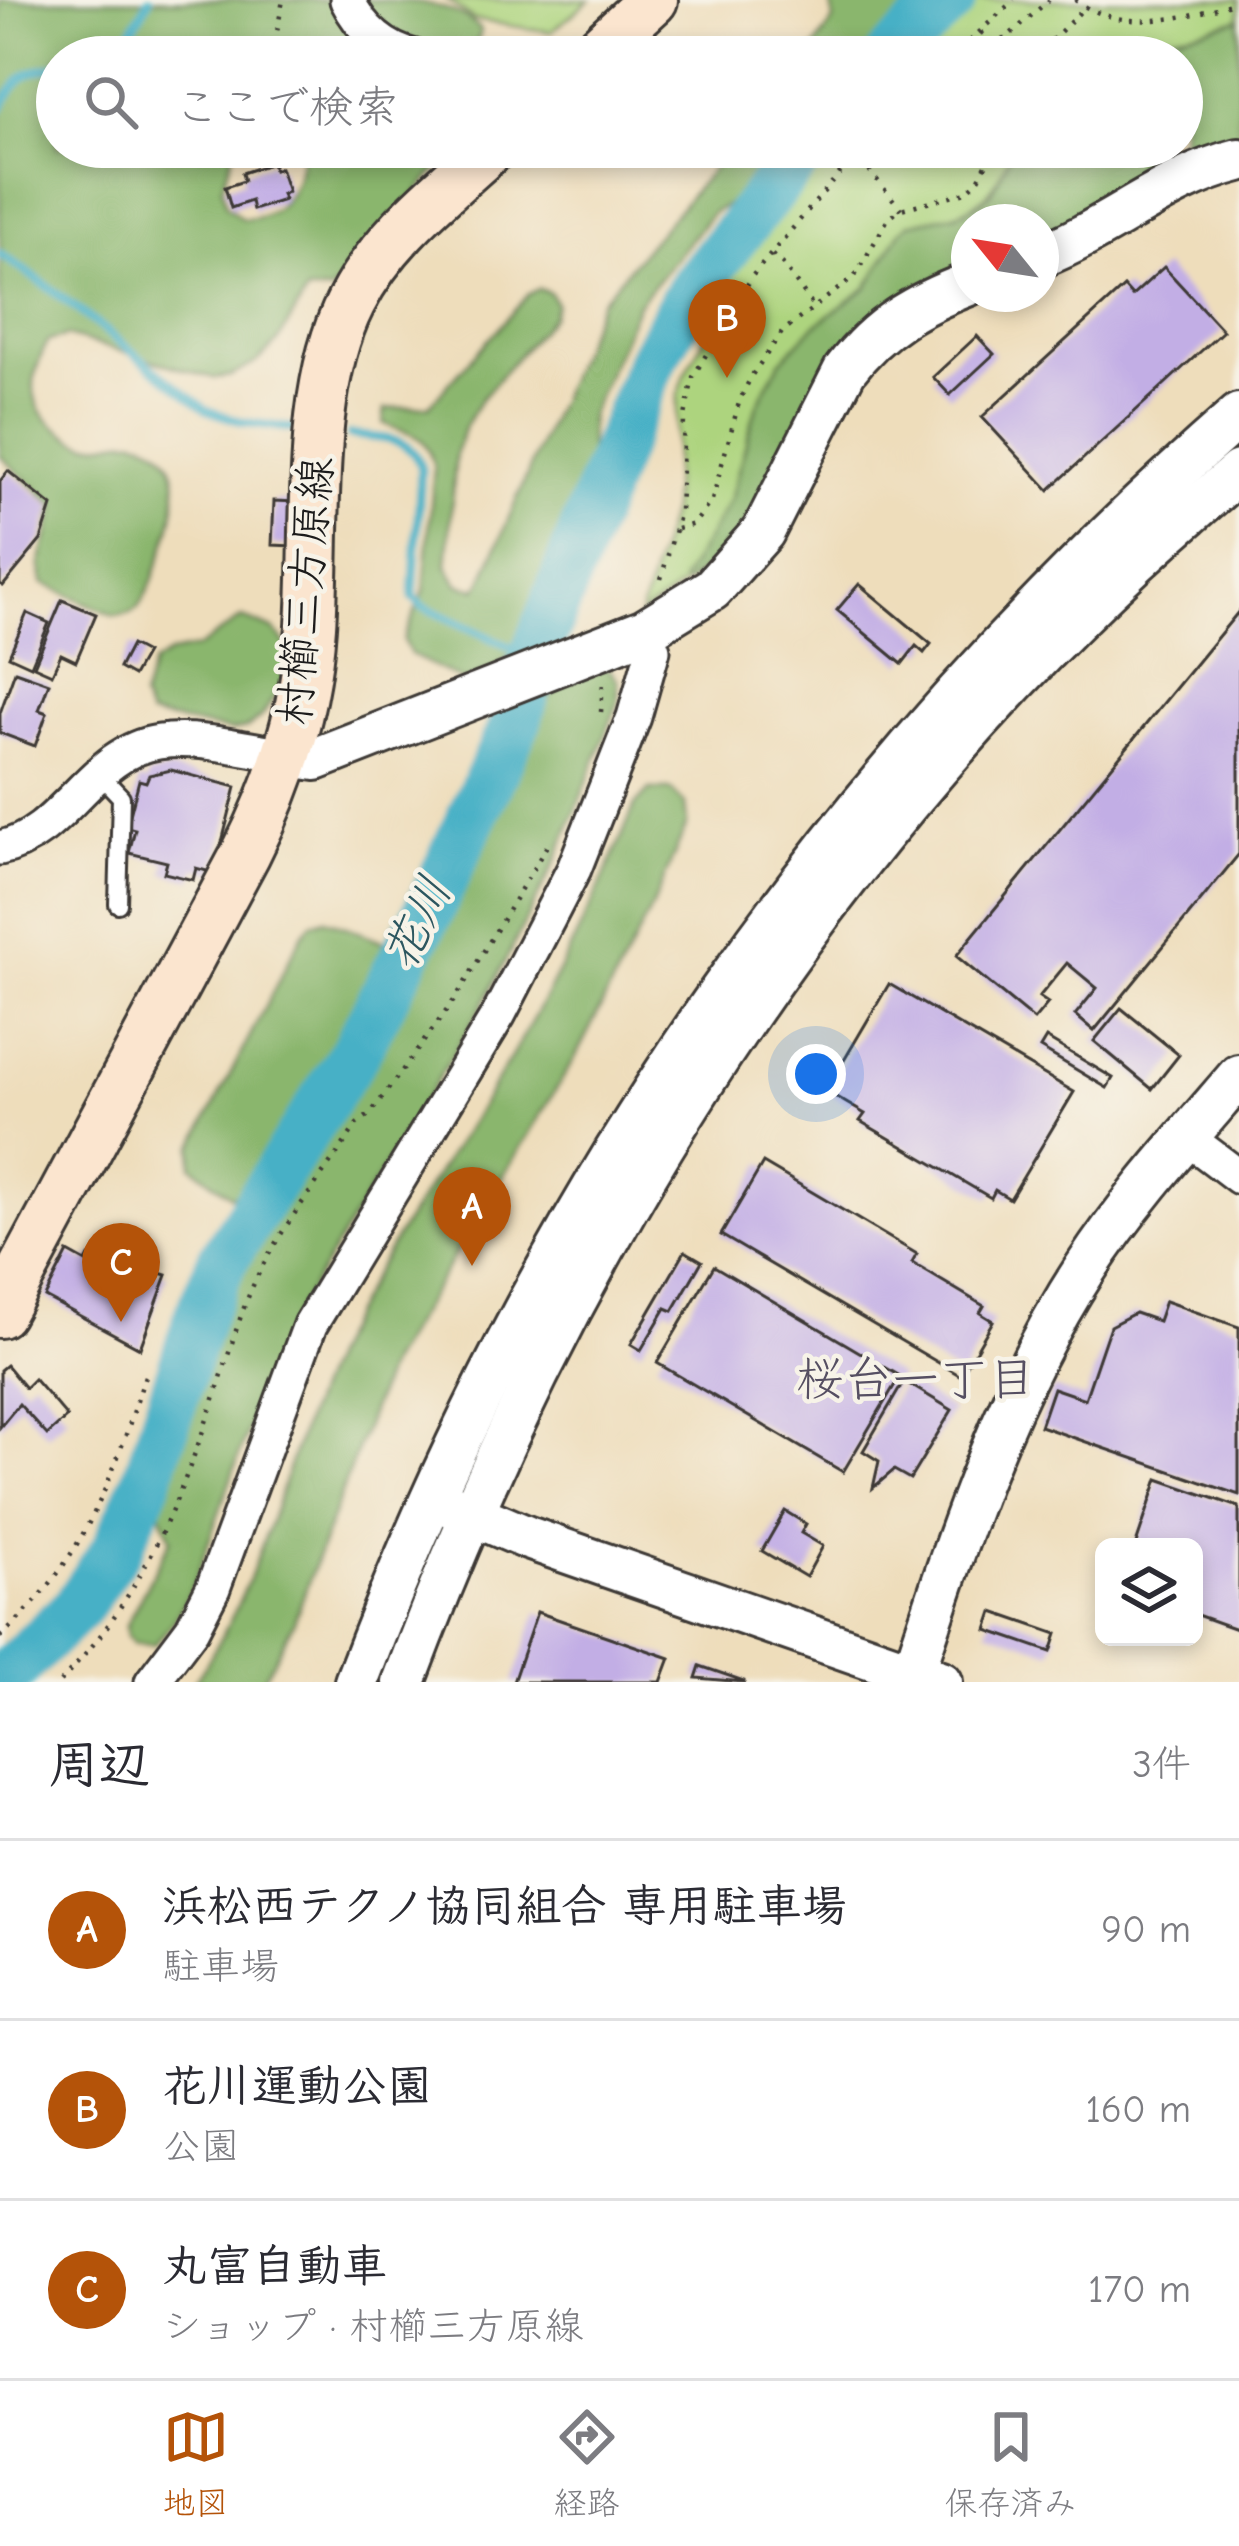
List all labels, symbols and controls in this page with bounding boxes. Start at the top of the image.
search box [36,36,1203,168]
icon: search [78,69,144,135]
text: ここで検索 [174,81,399,133]
north arrow [951,204,1059,312]
pin: B [688,279,766,378]
street label: 村櫛三方原線 [267,454,343,728]
water label: 花川 [371,868,463,978]
your location [786,1044,846,1104]
pin: A [433,1167,511,1266]
pin: C [82,1223,160,1322]
district label: 桜台一丁目 [796,1352,1036,1407]
map controls [1095,1538,1203,1646]
button: layers [1095,1538,1203,1646]
text: 周辺 [48,1736,150,1795]
text: 3件 [1132,1742,1191,1787]
text: 浜松西テクノ協同組合 専用駐車場 [162,1880,847,1932]
text: A [76,1907,98,1952]
text: 90 m [1101,1907,1191,1952]
text: 駐車場 [162,1944,279,1989]
text: 花川運動公園 [162,2060,432,2112]
text: B [75,2087,99,2132]
text: 160 m [1085,2087,1191,2132]
text: 公園 [162,2124,240,2169]
text: 丸富自動車 [162,2240,387,2292]
text: C [75,2267,99,2312]
text: 170 m [1088,2267,1191,2312]
text: ショップ · 村櫛三方原線 [162,2304,583,2349]
tab: 地図 [163,2404,229,2524]
tab: 経路 [554,2404,620,2524]
tab: 保存済み [945,2404,1077,2524]

